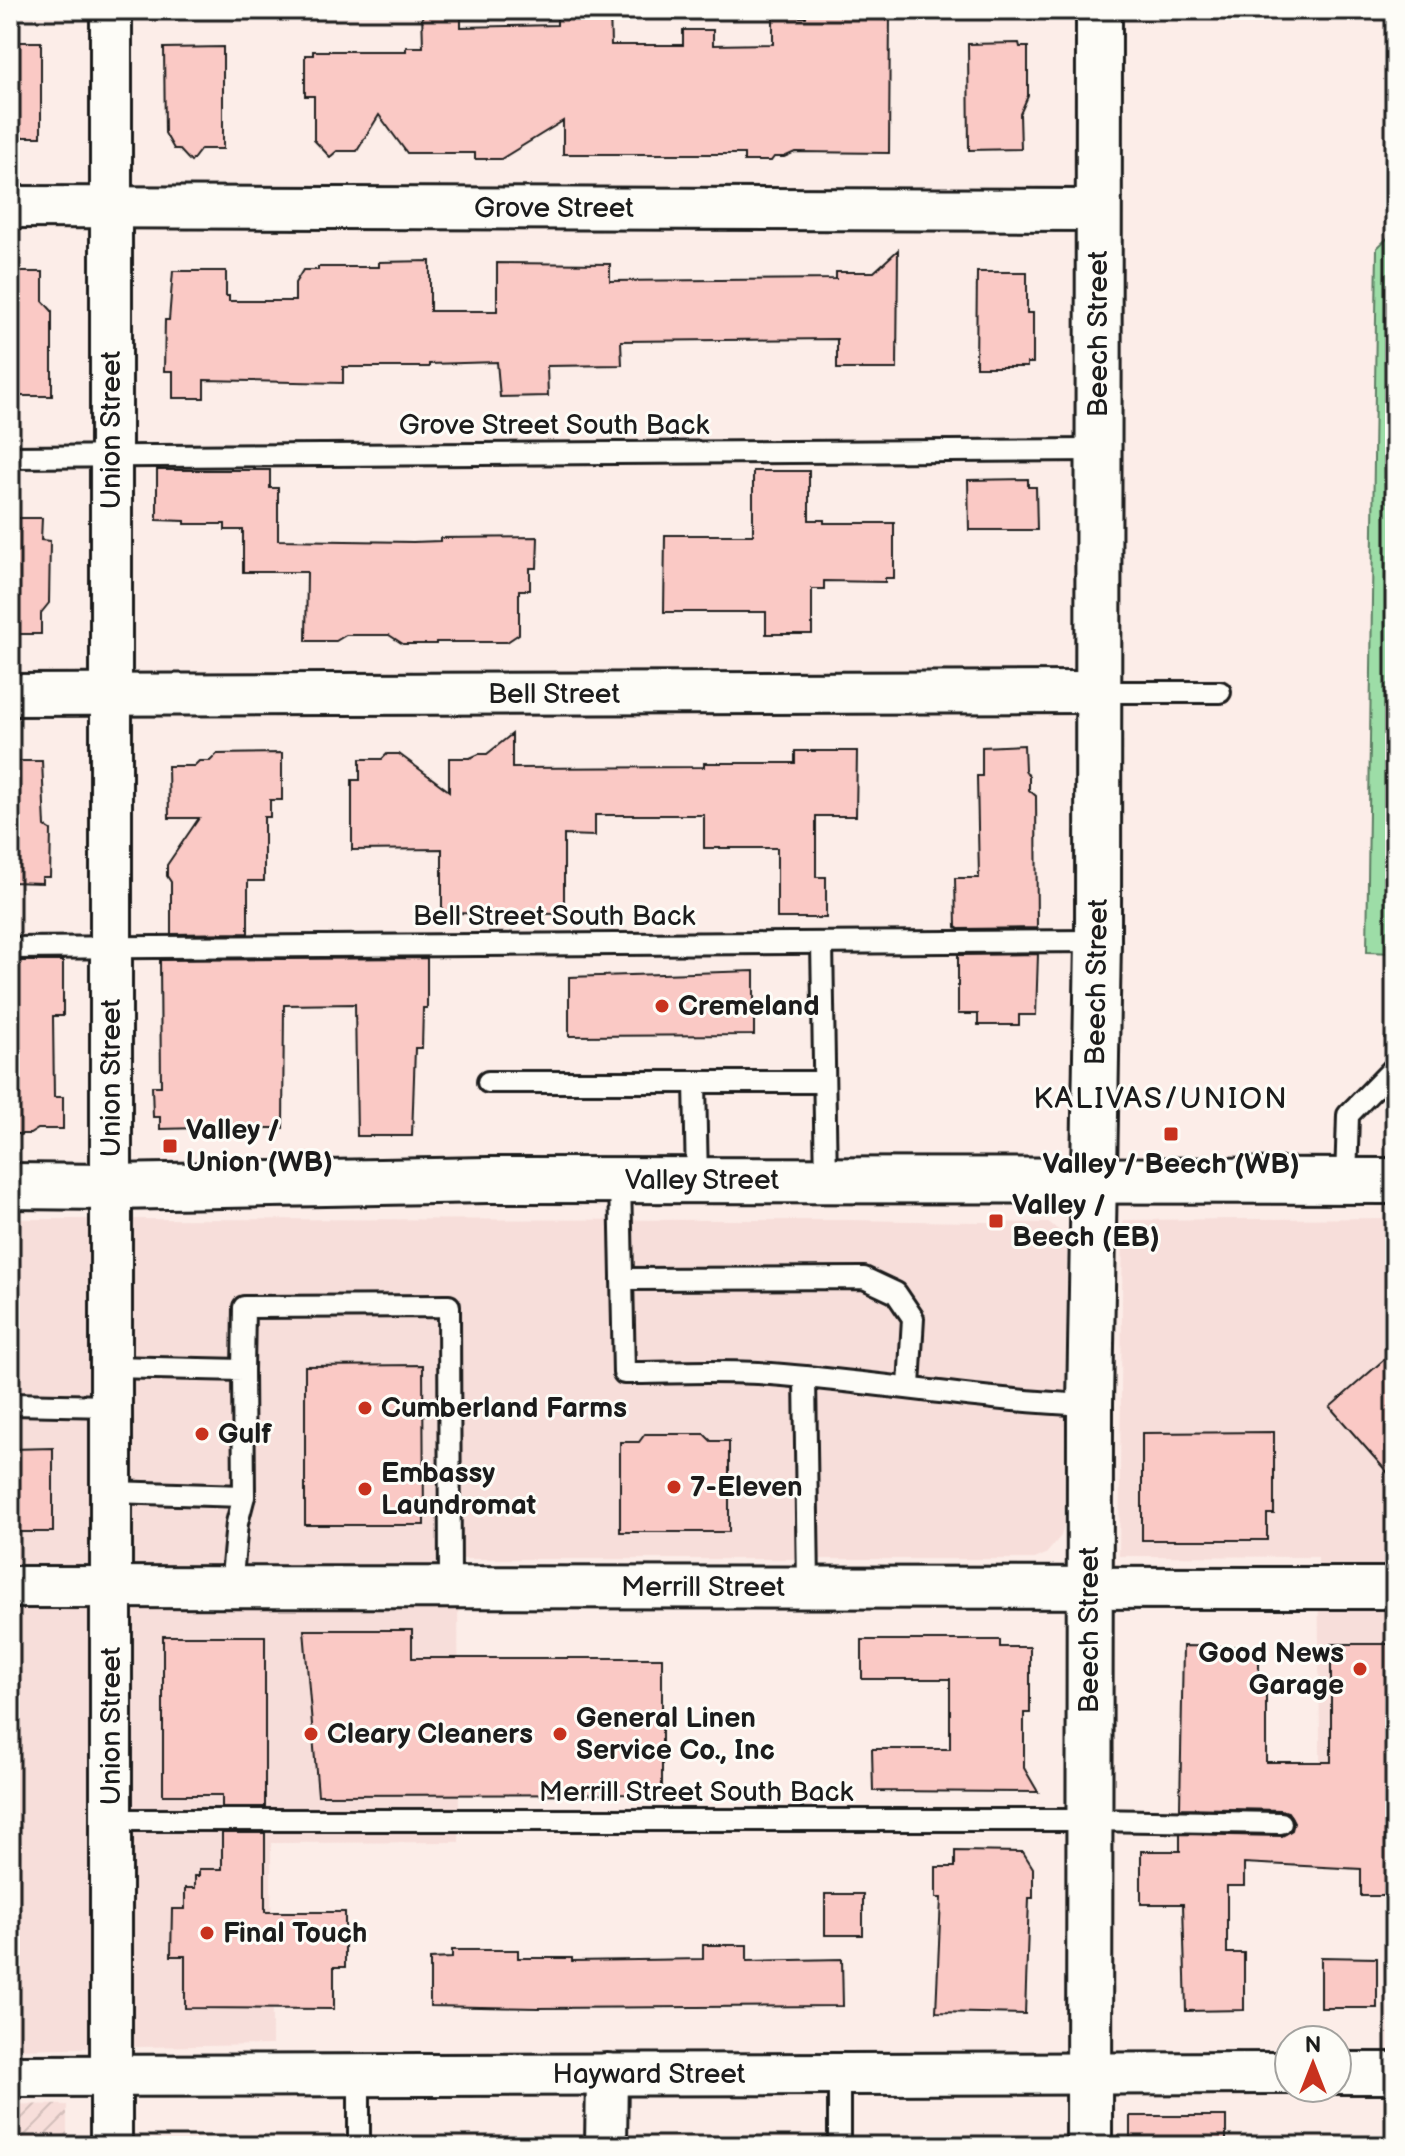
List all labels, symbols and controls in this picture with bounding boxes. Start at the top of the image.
street label: Grove Street [474,192,634,225]
street label: Beech Street [1082,250,1115,417]
street label: Union Street [95,350,128,509]
street label: Grove Street South Back [399,409,709,442]
street label: Bell Street [488,678,620,711]
street label: Beech Street [1079,898,1115,1066]
street label: Bell Street South Back [413,900,696,933]
place label: Cremeland [678,990,820,1023]
marker: Cremeland [653,997,671,1015]
street label: Union Street [95,998,128,1157]
district label: KALIVAS/UNION [1033,1081,1289,1117]
place label: Valley / Union (WB) [186,1114,333,1179]
marker: Valley / Beech (WB) [1162,1125,1180,1143]
marker: Valley / Union (WB) [161,1137,179,1155]
place label: Valley / Beech (WB) [1042,1148,1300,1181]
street label: Valley Street [625,1164,780,1197]
place label: Valley / Beech (EB) [1012,1189,1160,1254]
marker: Valley / Beech (EB) [987,1212,1005,1230]
place label: Cumberland Farms [381,1392,627,1425]
marker: Cumberland Farms [356,1399,374,1417]
place label: Gulf [218,1418,272,1451]
marker: Gulf [193,1425,211,1443]
place label: Embassy Laundromat [381,1457,536,1522]
place label: 7-Eleven [690,1471,803,1504]
marker: 7-Eleven [665,1478,683,1496]
marker: Embassy Laundromat [356,1480,374,1498]
street label: Beech Street [1073,1546,1106,1713]
street label: Merrill Street [621,1571,785,1604]
place label: Good News Garage [1198,1637,1344,1702]
street label: Union Street [95,1646,128,1805]
marker: Good News Garage [1351,1660,1369,1678]
place label: General Linen Service Co., Inc [576,1702,775,1767]
place label: Cleary Cleaners [327,1718,533,1751]
marker: Cleary Cleaners [302,1725,320,1743]
marker: General Linen Service Co., Inc [551,1725,569,1743]
street label: Merrill Street South Back [539,1776,853,1809]
place label: Final Touch [223,1917,367,1950]
marker: Final Touch [198,1924,216,1942]
north arrow [1273,2024,1353,2104]
text: N [1305,2032,1321,2059]
street label: Hayward Street [553,2058,746,2091]

